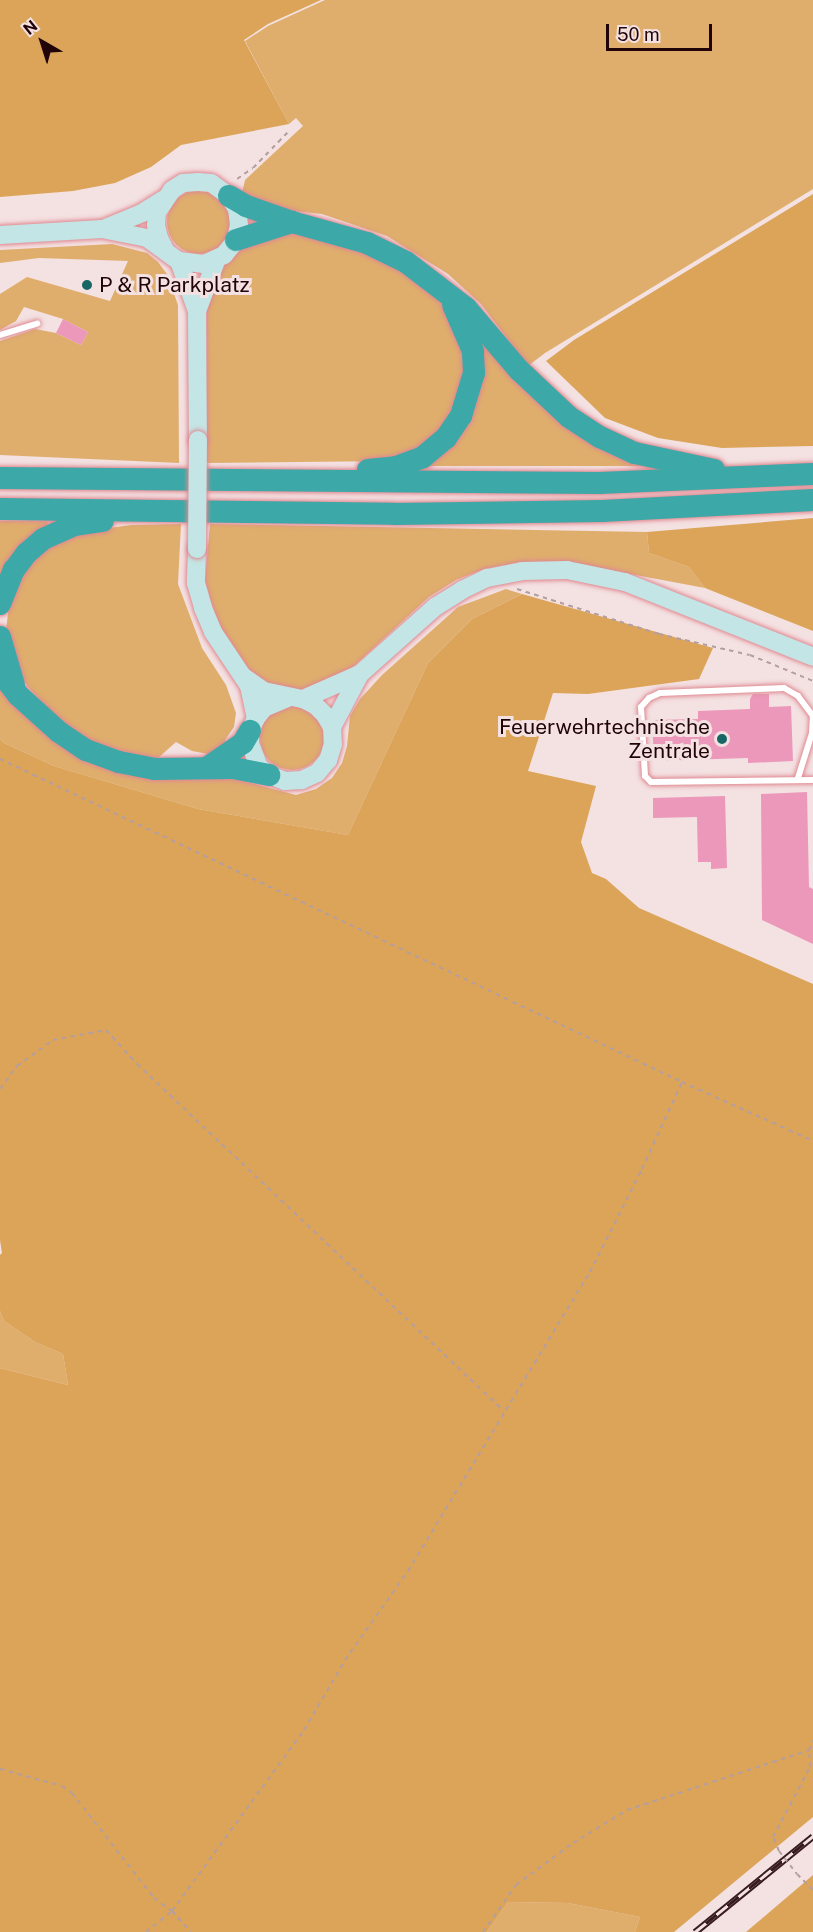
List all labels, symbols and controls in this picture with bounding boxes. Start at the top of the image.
north arrow [12,12,72,72]
scale bar [609,12,716,50]
text: N [20,16,41,39]
text: 50 m [617,24,660,45]
place label: P & R Parkplatz [99,272,250,298]
marker: P & R Parkplatz [80,278,94,292]
place label: Feuerwehrtechnische Zentrale [499,714,710,764]
marker: Feuerwehrtechnische Zentrale [715,732,729,746]

